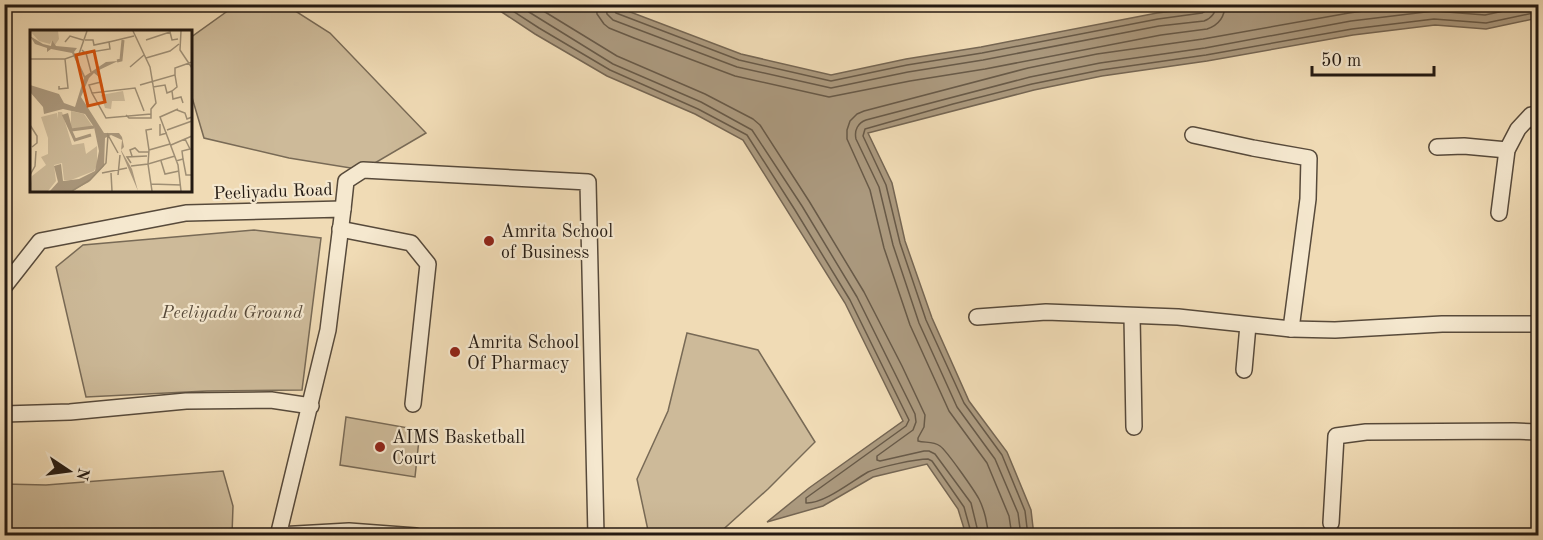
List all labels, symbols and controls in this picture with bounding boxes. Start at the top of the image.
inset map [30,30,192,192]
scale bar [1312,39,1434,77]
text: 50 m [1321,52,1361,70]
street label: Peeliyadu Road [213,181,333,203]
place label: Amrita School of Business [501,223,613,262]
marker: Amrita School of Business [482,234,496,248]
park label: Peeliyadu Ground [160,304,303,322]
place label: Amrita School Of Pharmacy [467,334,579,373]
marker: Amrita School Of Pharmacy [448,345,462,359]
place label: AIMS Basketball Court [392,429,525,468]
marker: AIMS Basketball Court [373,440,387,454]
north arrow [39,441,99,501]
text: N [72,466,91,482]

